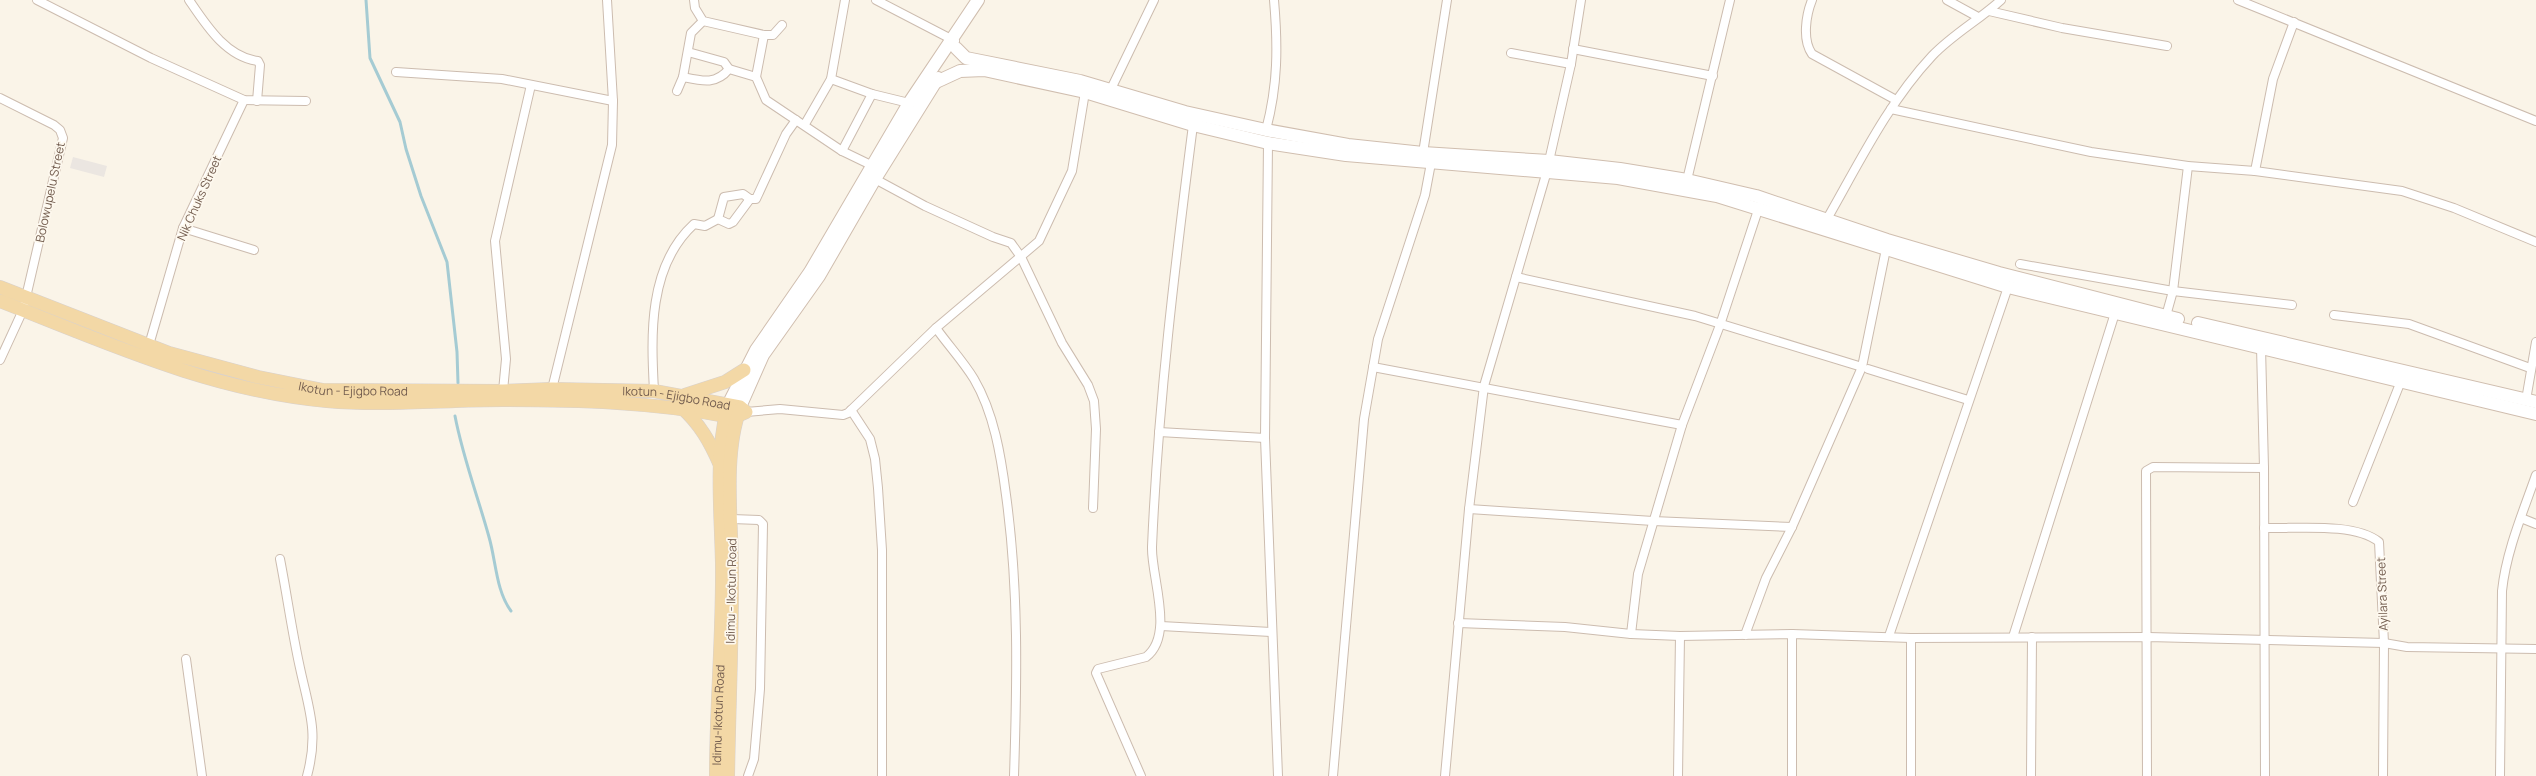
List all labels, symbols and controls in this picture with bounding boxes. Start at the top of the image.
street label: Bolowupelu Street [31,140,69,244]
street label: Nik Chuks Street [173,152,226,243]
street label: Ikotun - Ejigbo Road [297,377,408,399]
street label: Ikotun - Ejigbo Road [622,382,732,414]
street label: Idimu - Ikotun Road [722,538,740,644]
street label: Ayilara Street [2372,557,2392,631]
street label: Idimu-Ikotun Road [708,664,728,766]

